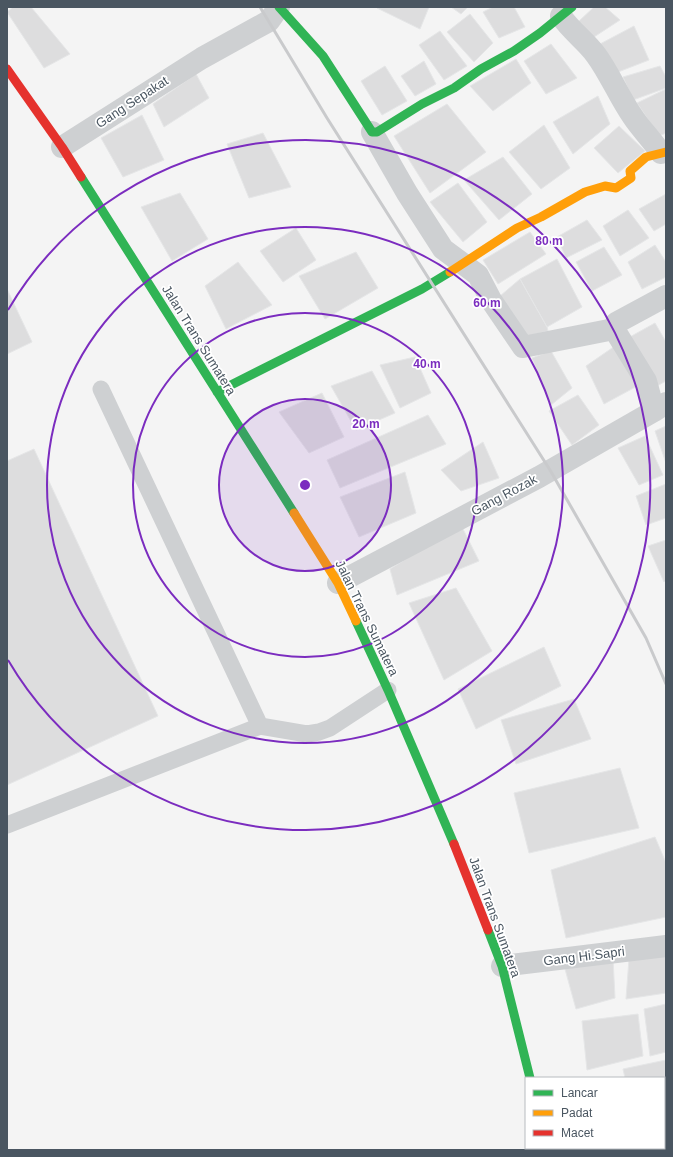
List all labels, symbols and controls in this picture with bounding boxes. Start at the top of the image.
street label: Gang Sepakat [93,73,171,131]
text: 80 m [535,234,563,248]
street label: Jalan Trans Sumatera [159,282,239,399]
text: 60 m [473,296,501,310]
text: 40 m [413,357,441,371]
text: 20 m [352,417,380,431]
street label: Gang Rozak [469,471,540,519]
centre of rings [298,478,312,492]
street label: Jalan Trans Sumatera [332,558,402,679]
street label: Jalan Trans Sumatera [466,855,524,980]
street label: Gang Hi.Sapri [543,944,626,968]
legend [525,1077,665,1149]
text: Lancar [561,1086,598,1100]
text: Padat [561,1106,593,1120]
text: Macet [561,1126,594,1140]

